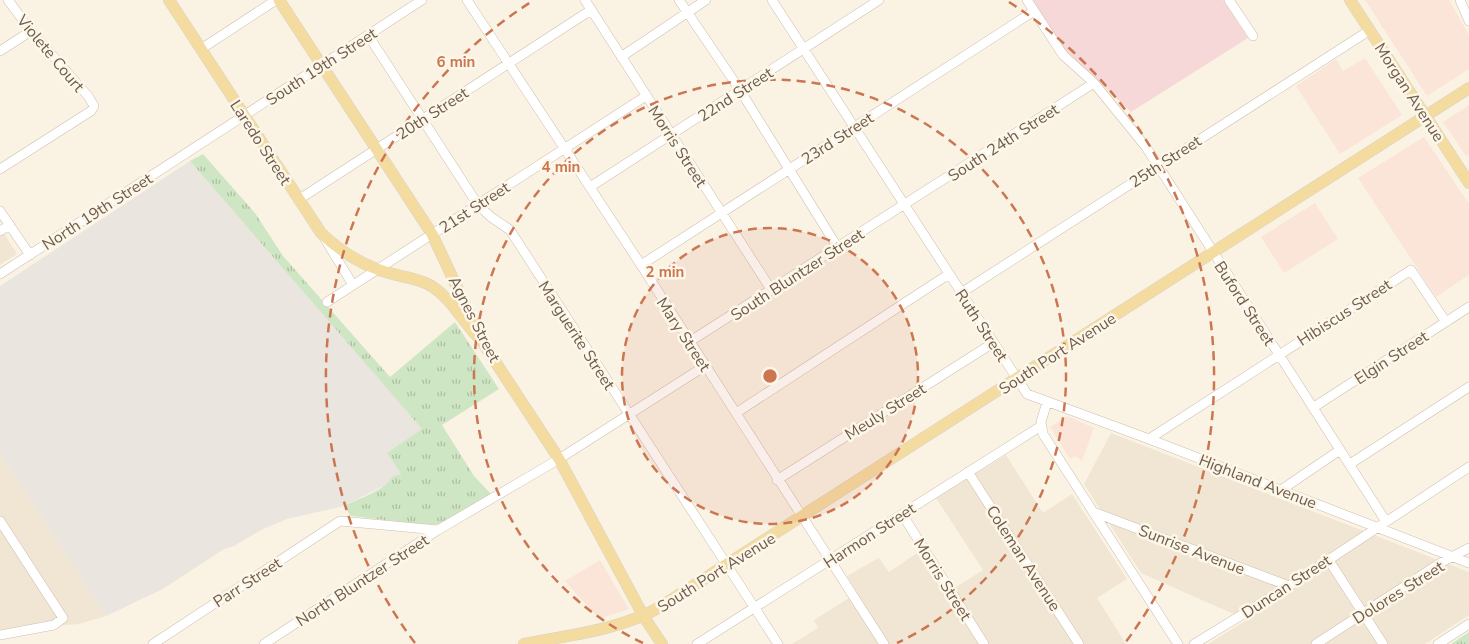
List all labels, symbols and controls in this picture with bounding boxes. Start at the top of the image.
street label: Violete Court [11,10,89,97]
street label: South 19th Street [262,22,382,111]
street label: Morgan Avenue [1369,39,1449,146]
text: 6 min [437,52,475,72]
street label: 22nd Street [694,62,778,127]
street label: 20th Street [392,82,473,145]
street label: Laredo Street [224,96,296,190]
street label: South 24th Street [944,98,1064,187]
street label: Morris Street [643,101,712,192]
street label: 23rd Street [797,107,878,170]
street label: 25th Street [1125,130,1206,193]
text: 4 min [542,157,580,177]
street label: North 19th Street [38,168,157,256]
street label: 21st Street [435,177,514,239]
street label: South Bluntzer Street [727,223,869,326]
street label: Buford Street [1209,257,1280,350]
text: 2 min [646,262,684,282]
street label: Agnes Street [443,273,505,367]
street label: Hibiscus Street [1293,274,1396,352]
street label: Marguerite Street [533,277,620,395]
street label: Ruth Street [950,285,1013,366]
street label: Mary Street [651,293,716,376]
street label: South Port Avenue [995,308,1120,400]
street label: Elgin Street [1350,326,1433,390]
centre of rings [761,367,779,385]
street label: Meuly Street [841,378,931,445]
street label: Highland Avenue [1196,449,1320,515]
street label: Harmon Street [819,498,920,574]
street label: Coleman Avenue [981,501,1066,616]
street label: Sunrise Avenue [1135,520,1248,580]
street label: South Port Avenue [653,528,780,618]
street label: North Bluntzer Street [292,529,434,632]
street label: Morris Street [908,534,976,625]
street label: Duncan Street [1238,549,1336,624]
street label: Parr Street [209,552,286,613]
street label: Dolores Street [1349,556,1449,630]

